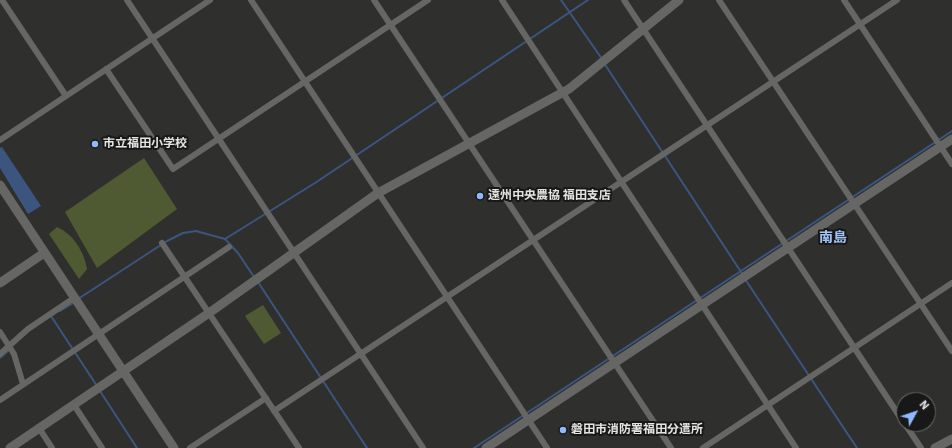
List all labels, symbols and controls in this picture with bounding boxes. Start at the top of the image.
place label: 市立福田小学校 [103,137,187,151]
marker: 市立福田小学校 [90,139,100,149]
place label: 遠州中央農協 福田支店 [488,189,611,203]
marker: 遠州中央農協 福田支店 [475,191,485,201]
district label: 南島 [819,230,847,246]
north arrow [896,392,936,432]
text: N [917,397,932,412]
place label: 磐田市消防署福田分遣所 [571,423,703,437]
marker: 磐田市消防署福田分遣所 [558,425,568,435]

